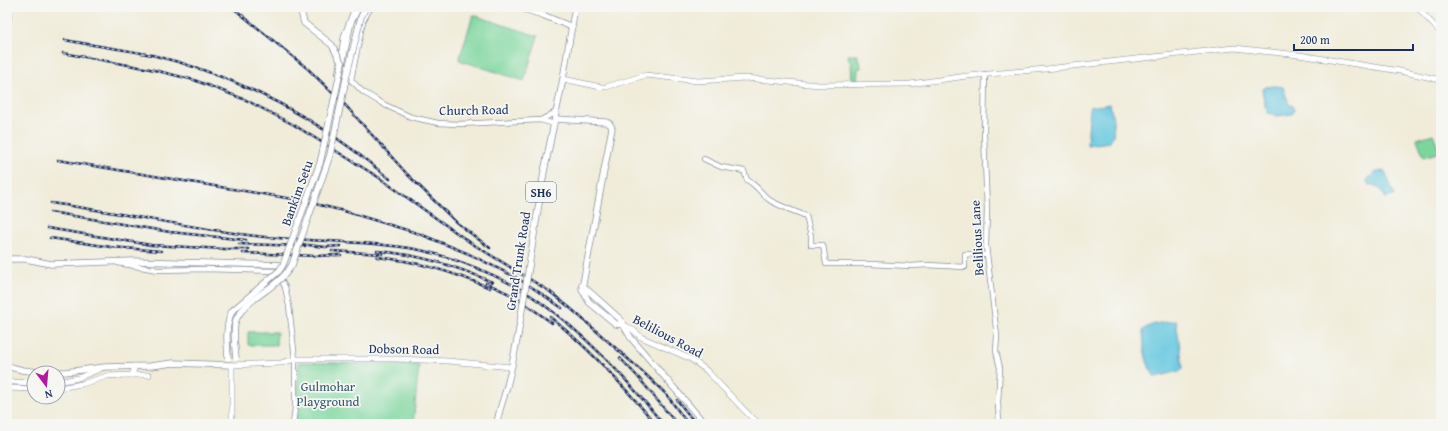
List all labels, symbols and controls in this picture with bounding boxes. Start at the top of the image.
scale bar [1294,26,1413,52]
text: 200 m [1300,31,1330,48]
street label: Church Road [439,100,509,120]
street label: Bankim Setu [276,158,318,228]
road number: SH6 [526,182,556,202]
street label: Belilious Lane [966,200,988,276]
street label: Grand Trunk Road [501,210,535,312]
street label: Belilious Road [630,310,706,362]
street label: Dobson Road [369,339,439,359]
north arrow [26,365,66,405]
park label: Gulmohar Playground [297,377,359,411]
text: N [42,386,54,403]

